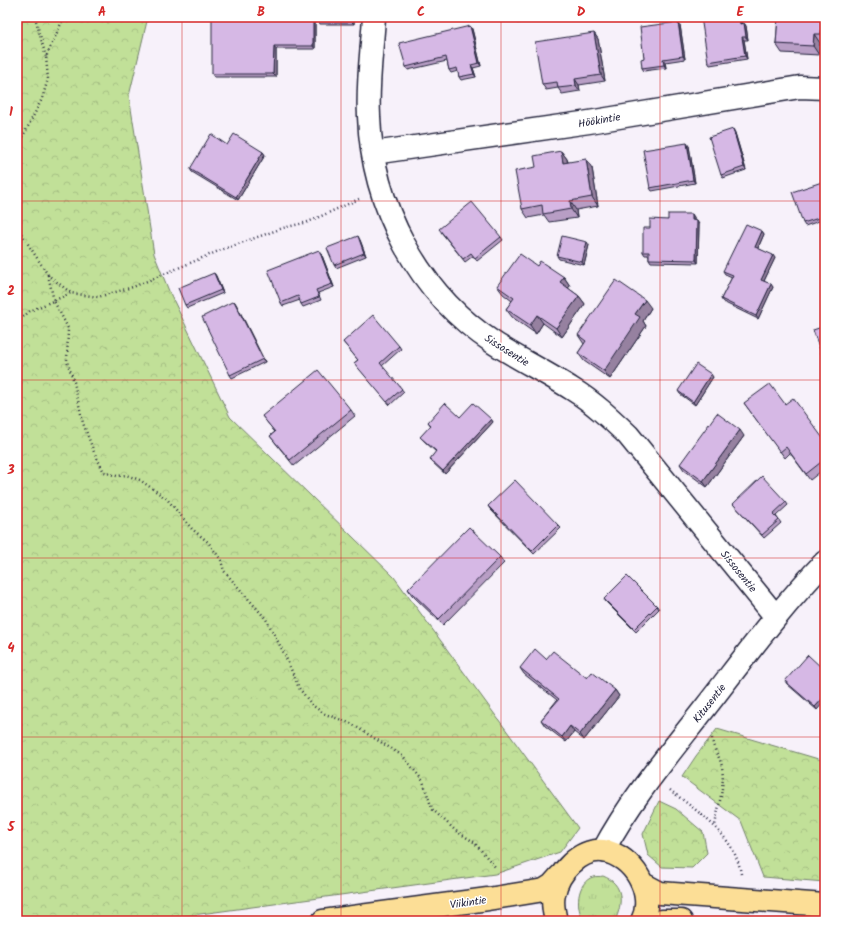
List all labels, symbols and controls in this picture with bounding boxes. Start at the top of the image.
text: A [98,2,106,23]
text: B [257,2,265,23]
text: C [417,2,425,23]
text: D [577,2,586,23]
text: E [736,2,744,23]
text: 1 [9,102,13,123]
street label: Höökintie [577,108,622,134]
text: 2 [7,281,15,302]
street label: Sissosentie [480,330,533,372]
text: 3 [6,460,15,481]
street label: Sissosentie [715,546,761,597]
text: 4 [7,638,15,659]
street label: Kitusentie [689,680,731,727]
text: 5 [7,817,16,838]
street label: Viikintie [449,892,488,914]

